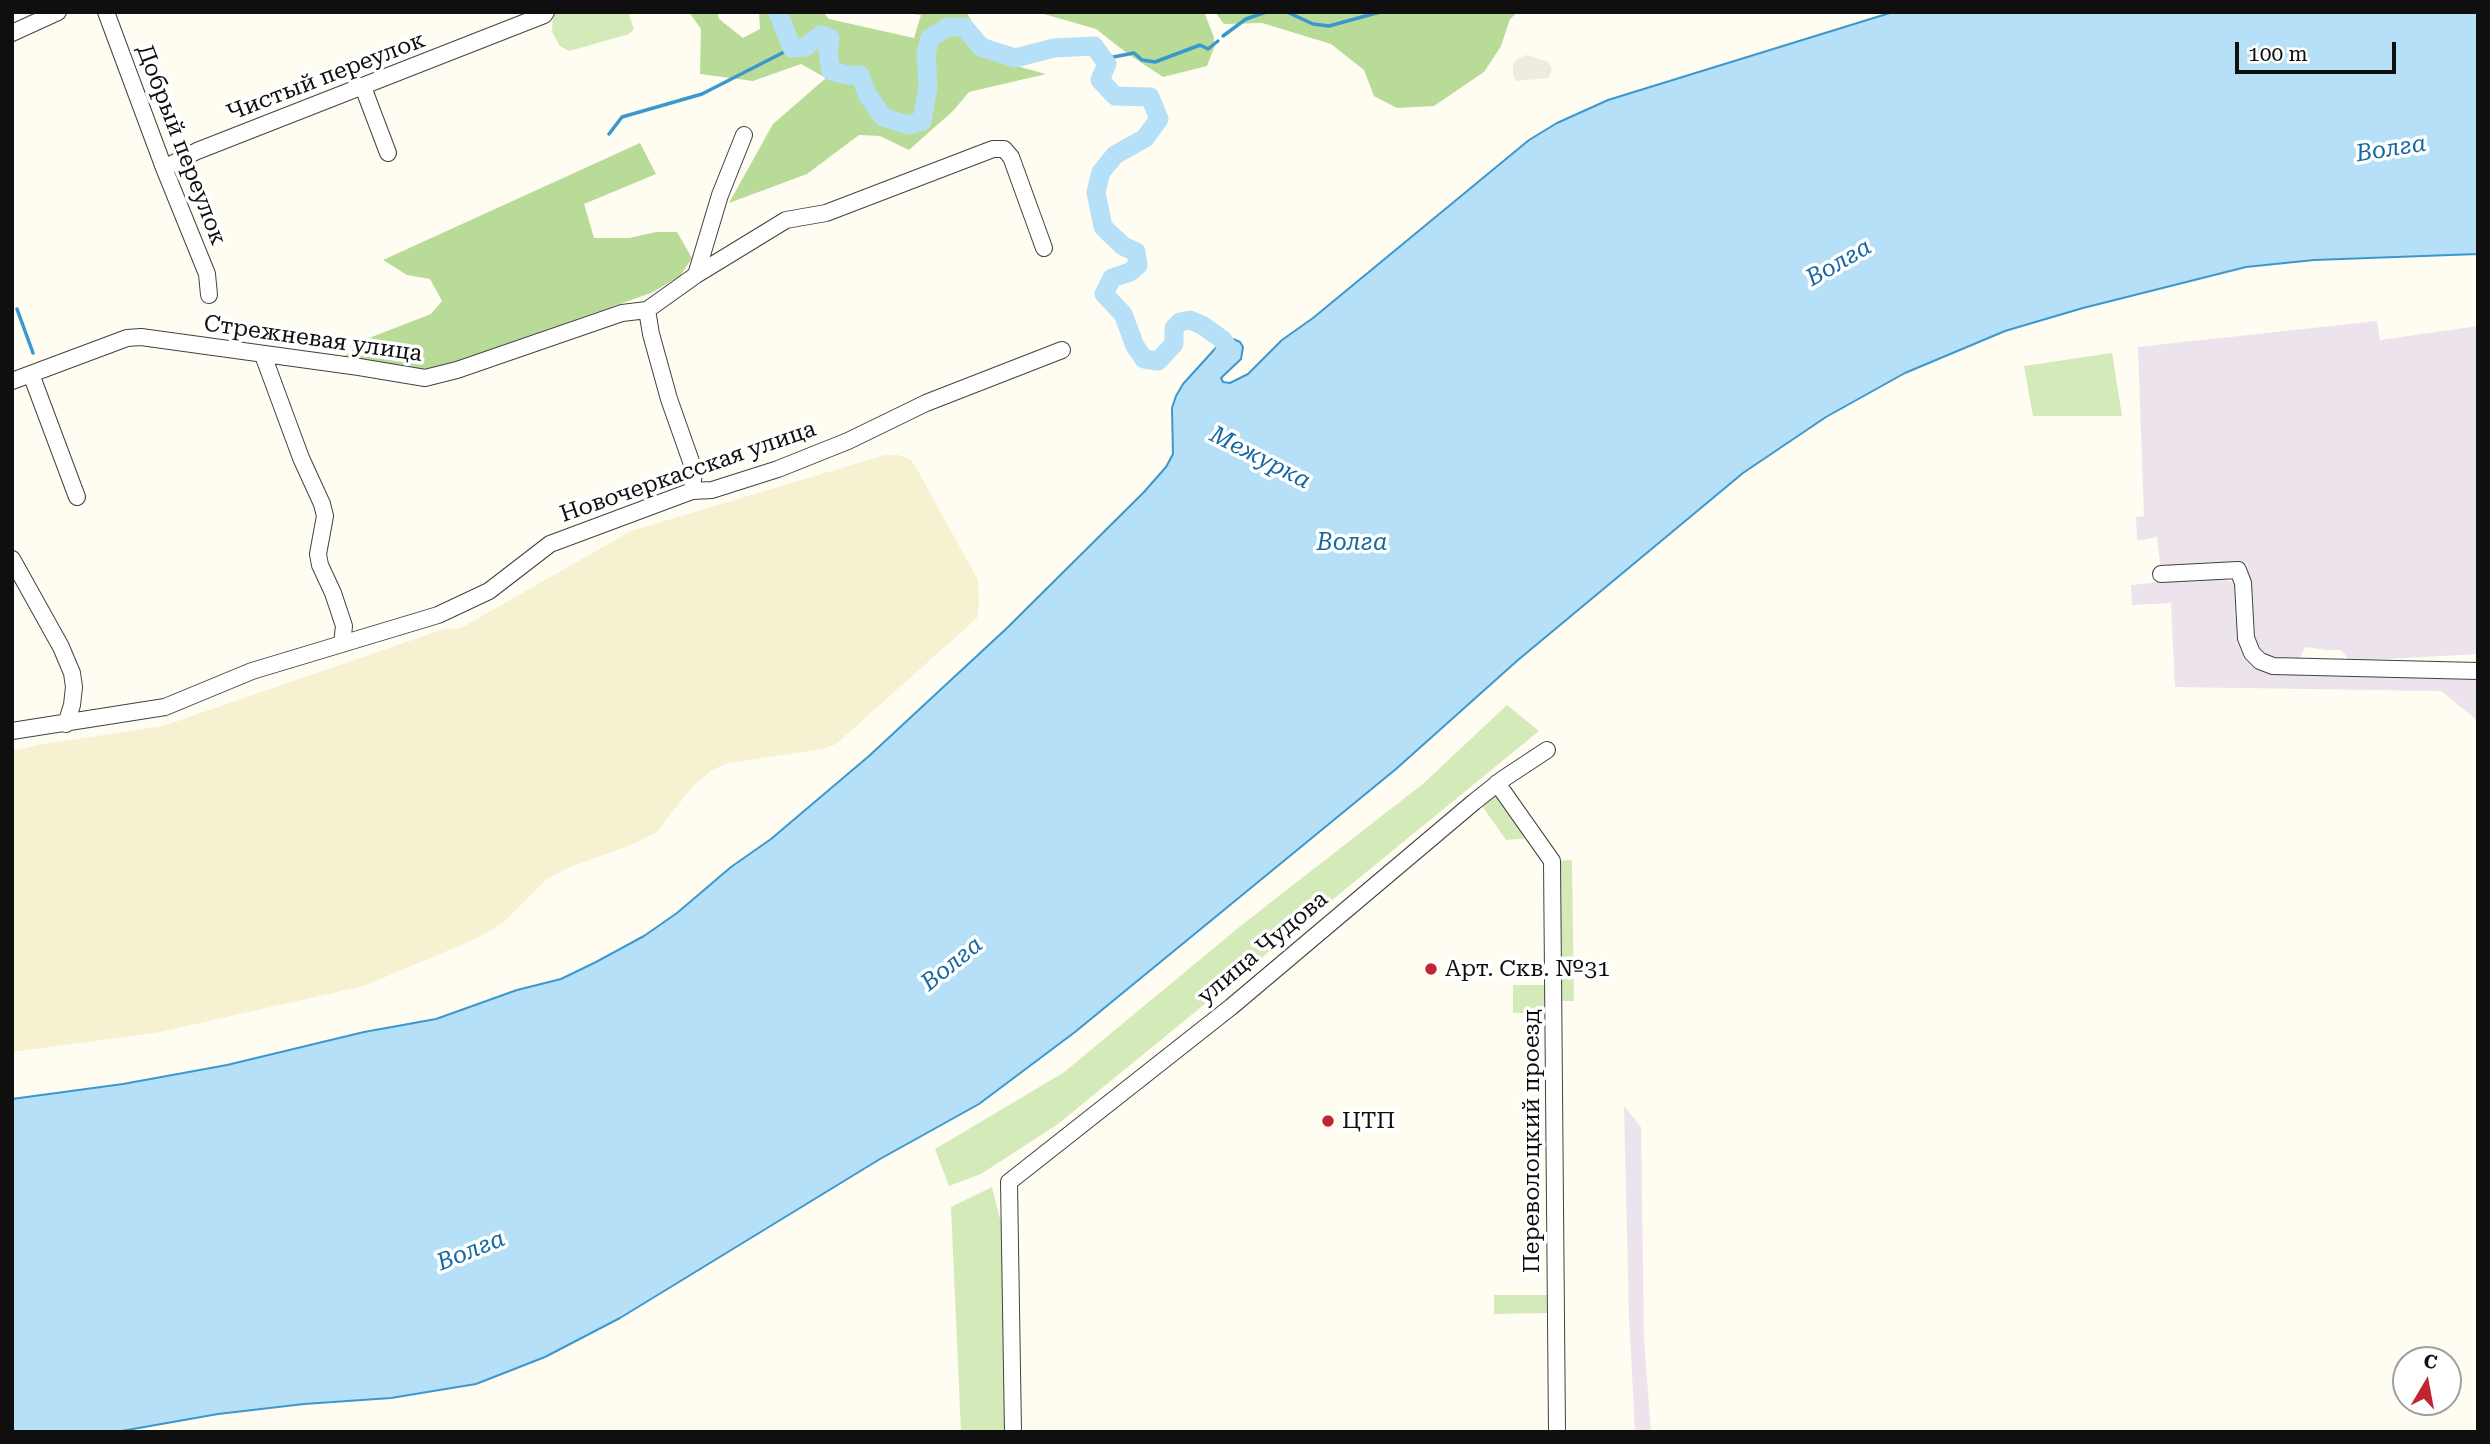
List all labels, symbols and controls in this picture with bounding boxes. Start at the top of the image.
street label: Чистый переулок [223,26,429,128]
scale bar [2238,28,2399,72]
street label: Добрый переулок [130,41,232,249]
text: 100 m [2248,42,2308,66]
water label: Волга [2354,129,2428,169]
water label: Волга [1801,233,1877,293]
street label: Стрежневая улица [202,310,424,368]
street label: Новочеркасская улица [556,415,820,529]
water label: Межурка [1205,420,1315,496]
water label: Волга [1317,529,1387,557]
street label: улица Чудова [1192,886,1334,1010]
water label: Волга [915,931,989,997]
place label: Арт. Скв. №31 [1445,955,1610,983]
marker: Арт. Скв. №31 [1423,961,1439,977]
street label: Переволоцкий проезд [1518,1009,1546,1273]
place label: ЦТП [1342,1107,1395,1135]
marker: ЦТП [1320,1113,1336,1129]
water label: Волга [433,1224,509,1278]
north arrow [2392,1346,2462,1416]
text: С [2422,1349,2439,1374]

